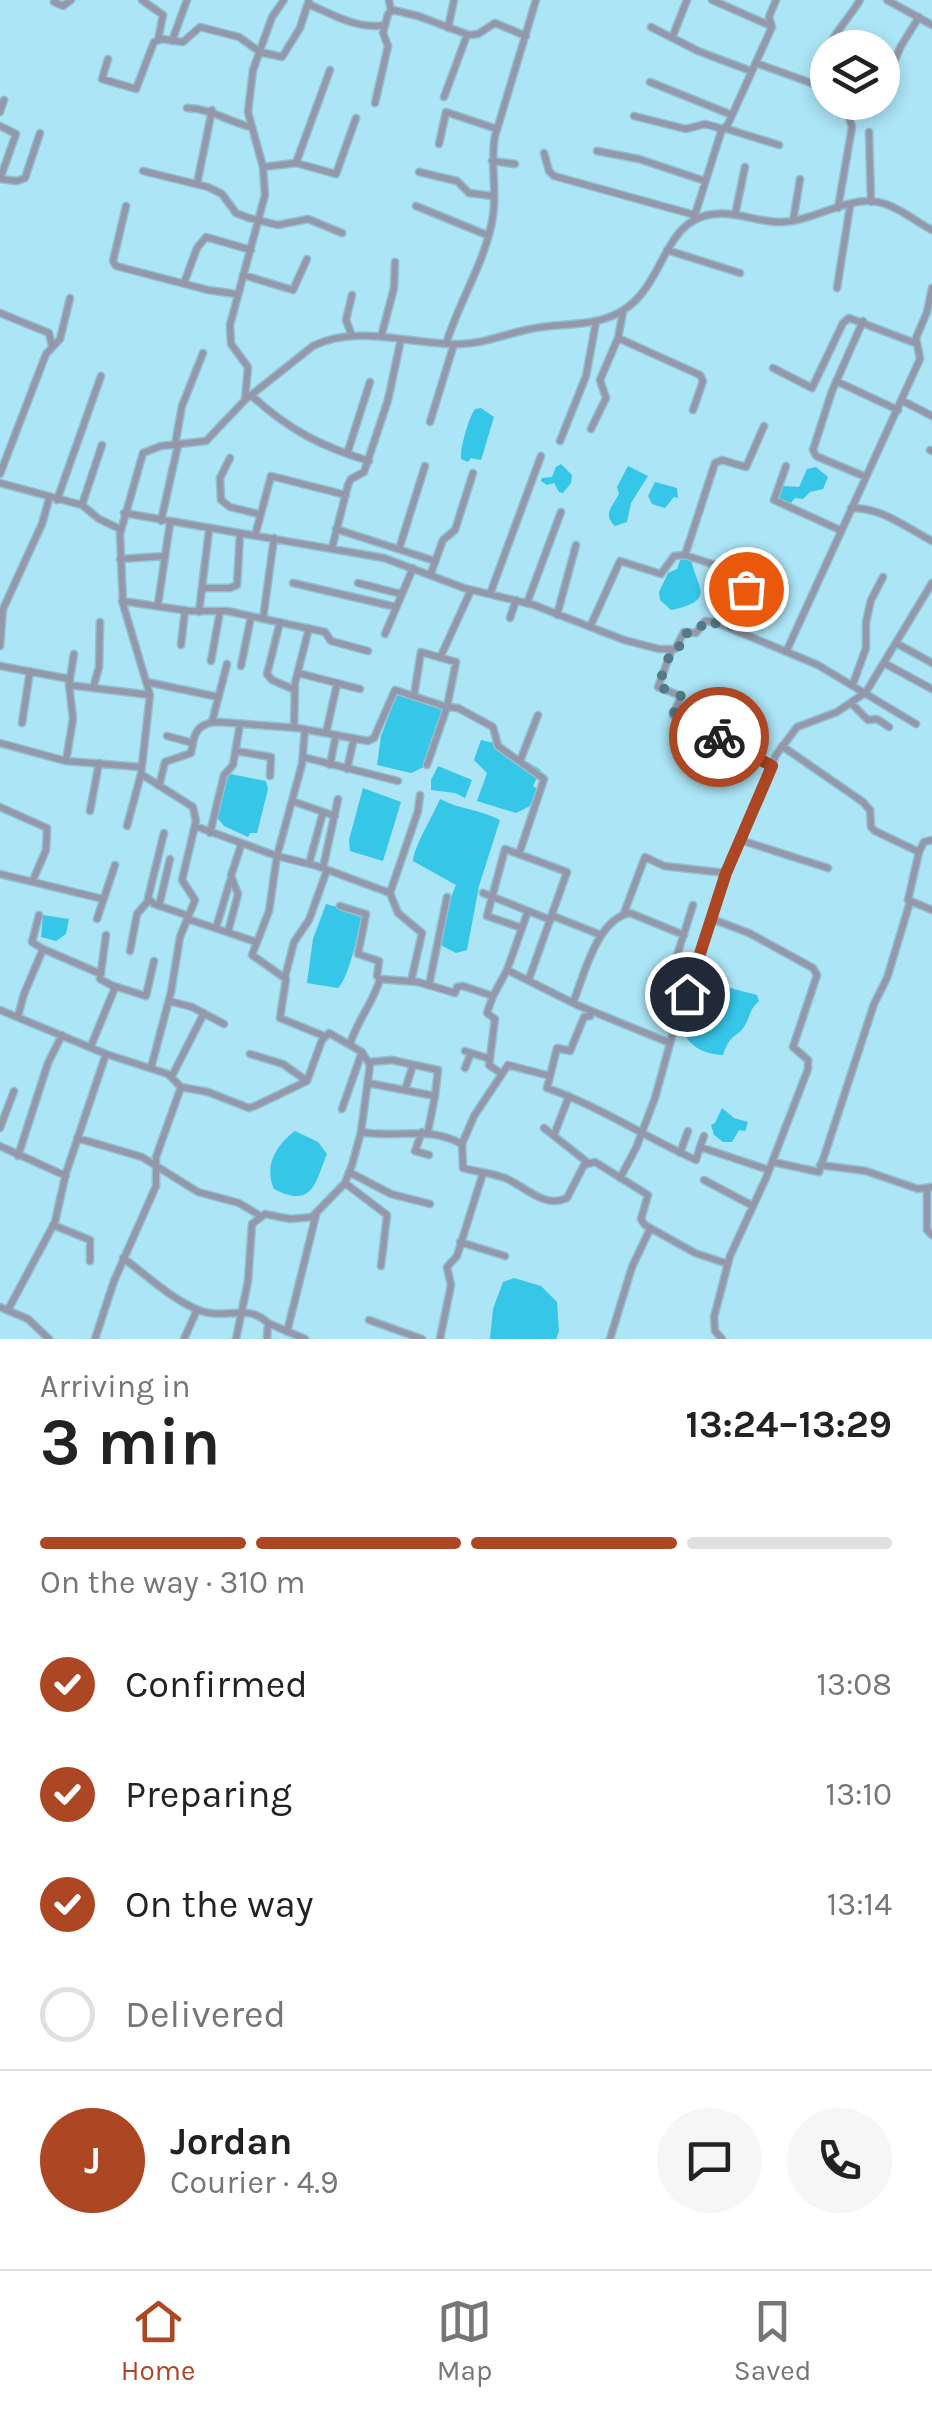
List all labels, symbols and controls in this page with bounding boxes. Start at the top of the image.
map controls [810,30,900,120]
button: layers [810,30,900,120]
pin [704,547,789,632]
icon: bag [719,562,774,617]
courier [669,687,769,787]
icon: bike [692,710,747,765]
pin [645,952,730,1037]
icon: home [660,967,715,1022]
text: Arriving in [40,1368,191,1405]
text: 13:24–13:29 [685,1402,892,1447]
text: 3 min [40,1404,220,1480]
text: On the way · 310 m [40,1564,306,1601]
icon: check [40,1657,95,1712]
text: Confirmed [125,1662,308,1707]
text: 13:08 [816,1666,892,1703]
icon: check [40,1767,95,1822]
text: Preparing [125,1772,292,1817]
text: 13:10 [826,1776,892,1813]
icon: check [40,1877,95,1932]
text: On the way [125,1882,313,1927]
text: 13:14 [827,1886,892,1923]
text: Delivered [125,1992,286,2037]
button: chat [657,2108,762,2213]
button: phone [787,2108,892,2213]
text: Jordan [170,2119,293,2164]
text: J [84,2138,101,2183]
text: Courier · 4.9 [170,2164,339,2201]
tab: Home [121,2294,195,2387]
tab: Map [437,2294,492,2387]
tab: Saved [734,2294,811,2387]

